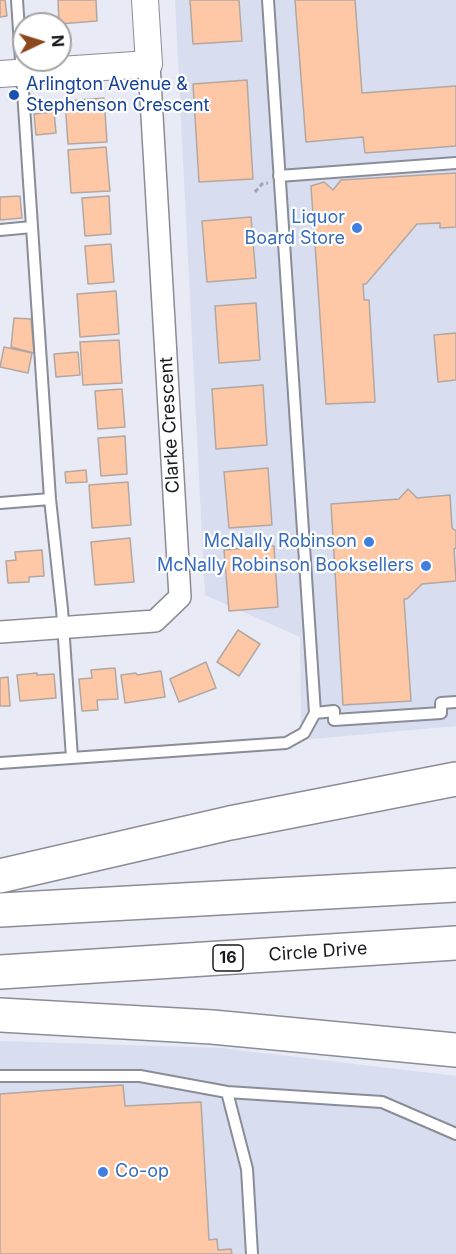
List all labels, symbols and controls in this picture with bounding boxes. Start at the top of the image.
north arrow [12,12,72,72]
text: N [48,34,68,48]
place label: Arlington Avenue & Stephenson Crescent [26,74,209,116]
marker: Arlington Avenue & Stephenson Crescent [7,88,21,102]
place label: Liquor Board Store [245,207,345,250]
marker: Liquor Board Store [350,221,364,235]
street label: Clarke Crescent [156,356,184,494]
place label: McNally Robinson [204,531,357,553]
marker: McNally Robinson [362,535,376,549]
place label: McNally Robinson Booksellers [157,555,414,577]
marker: McNally Robinson Booksellers [419,559,433,573]
street label: Circle Drive [268,938,368,966]
road number: 16 [213,945,243,971]
place label: Co-op [115,1161,169,1183]
marker: Co-op [96,1165,110,1179]

